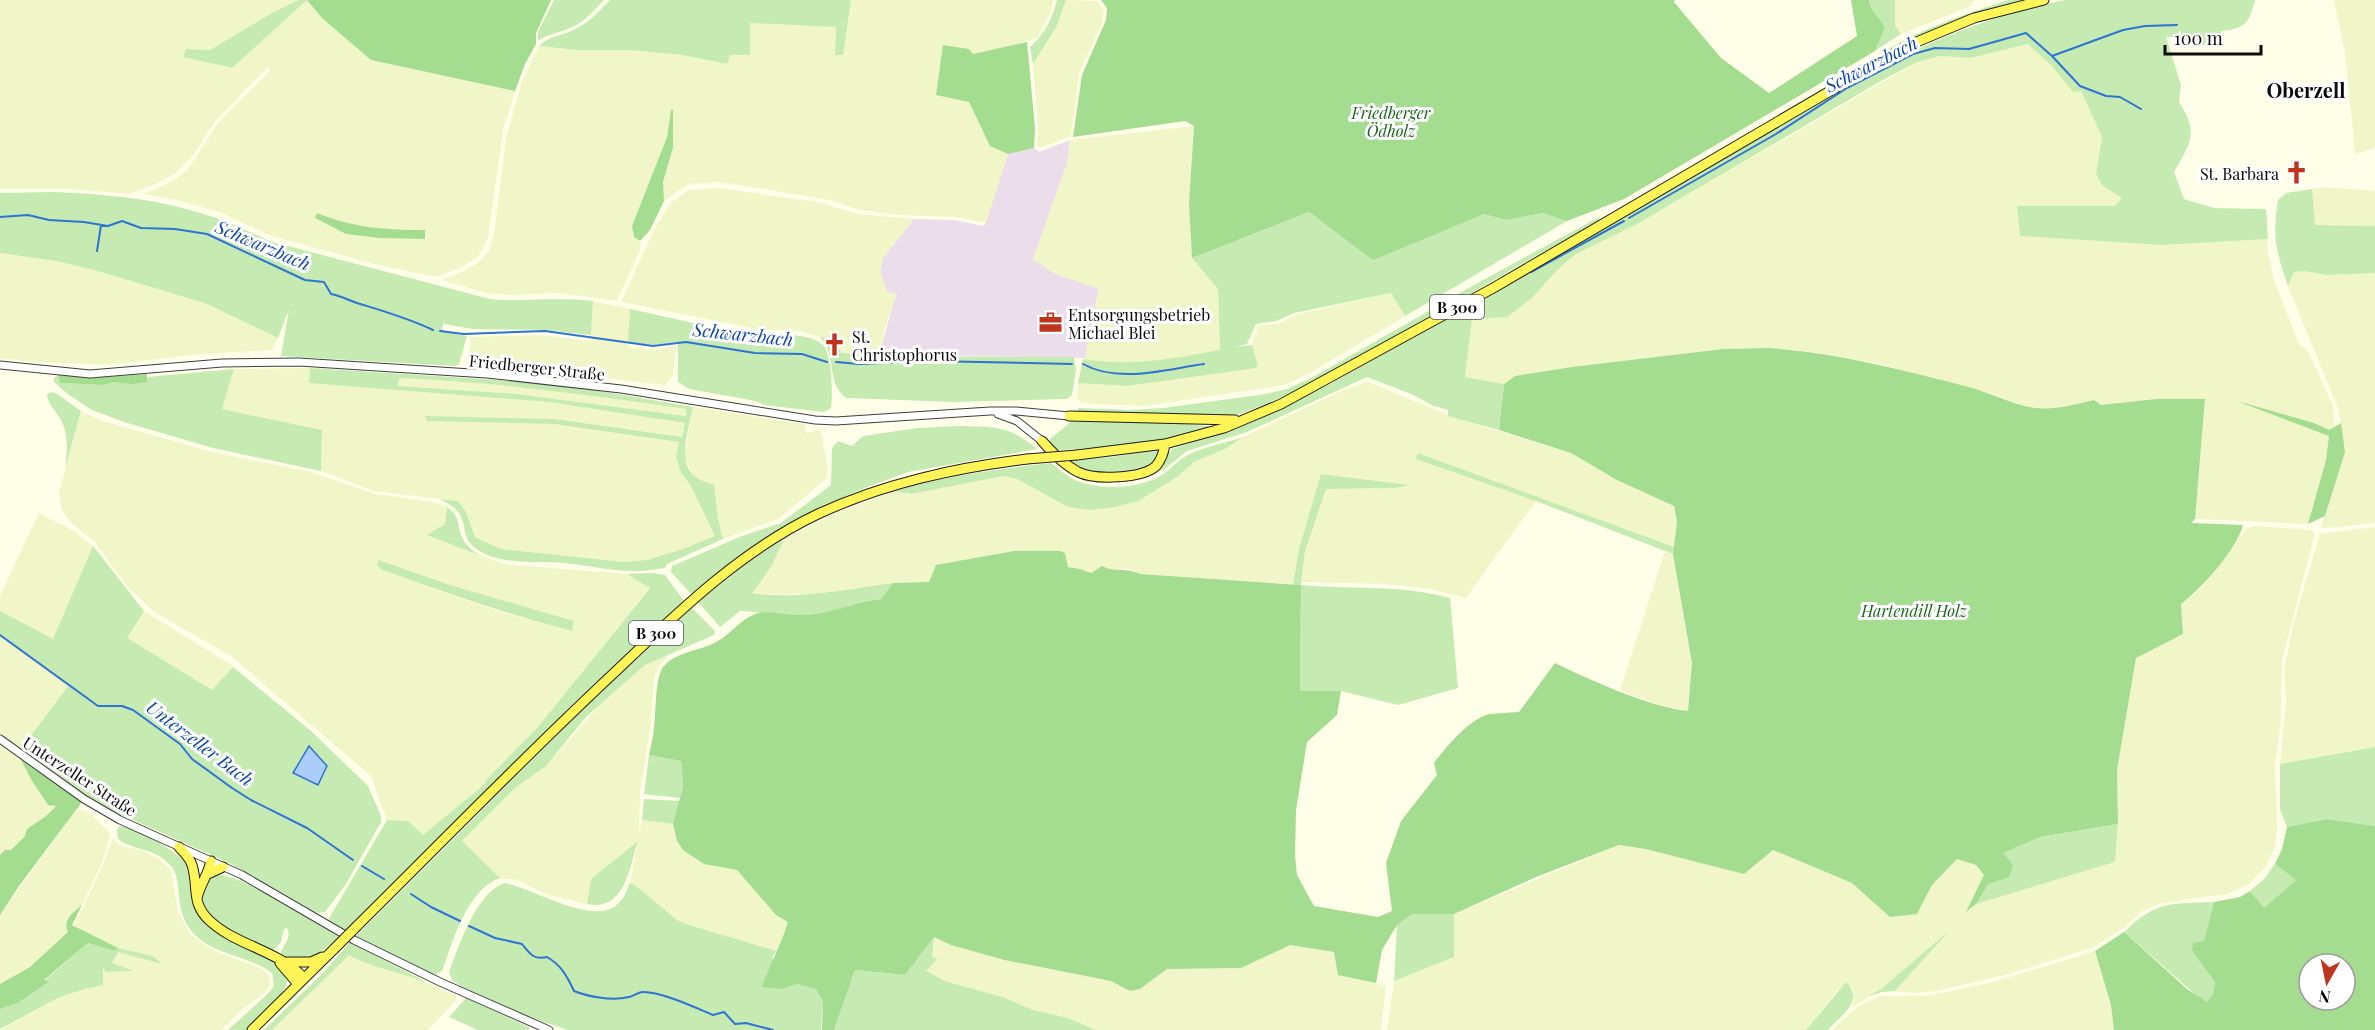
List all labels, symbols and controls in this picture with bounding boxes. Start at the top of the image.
scale bar [2165,18,2261,56]
text: 100 m [2174,26,2223,50]
water label: Schwarzbach [1820,30,1921,98]
district label: Oberzell [2267,76,2346,103]
park label: Friedberger Ödholz [1351,102,1432,141]
church icon: St. Barbara [2284,160,2310,186]
place label: St. Barbara [2200,163,2279,184]
water label: Schwarzbach [211,214,314,276]
road number: B 300 [1430,295,1484,319]
place label: Entsorgungsbetrieb Michael Blei [1068,304,1210,343]
office icon: Entsorgungsbetrieb Michael Blei [1037,310,1063,336]
water label: Schwarzbach [691,317,794,351]
place label: St. Christophorus [852,326,957,365]
church icon: St. Christophorus [821,332,847,358]
street label: Friedberger Straße [468,349,606,385]
park label: Hartendill Holz [1860,600,1968,621]
road number: B 300 [629,621,683,645]
water label: Unterzeller Bach [142,695,258,791]
street label: Unterzeller Straße [19,731,141,821]
north arrow [2297,952,2357,1012]
text: N [2317,986,2332,1009]

